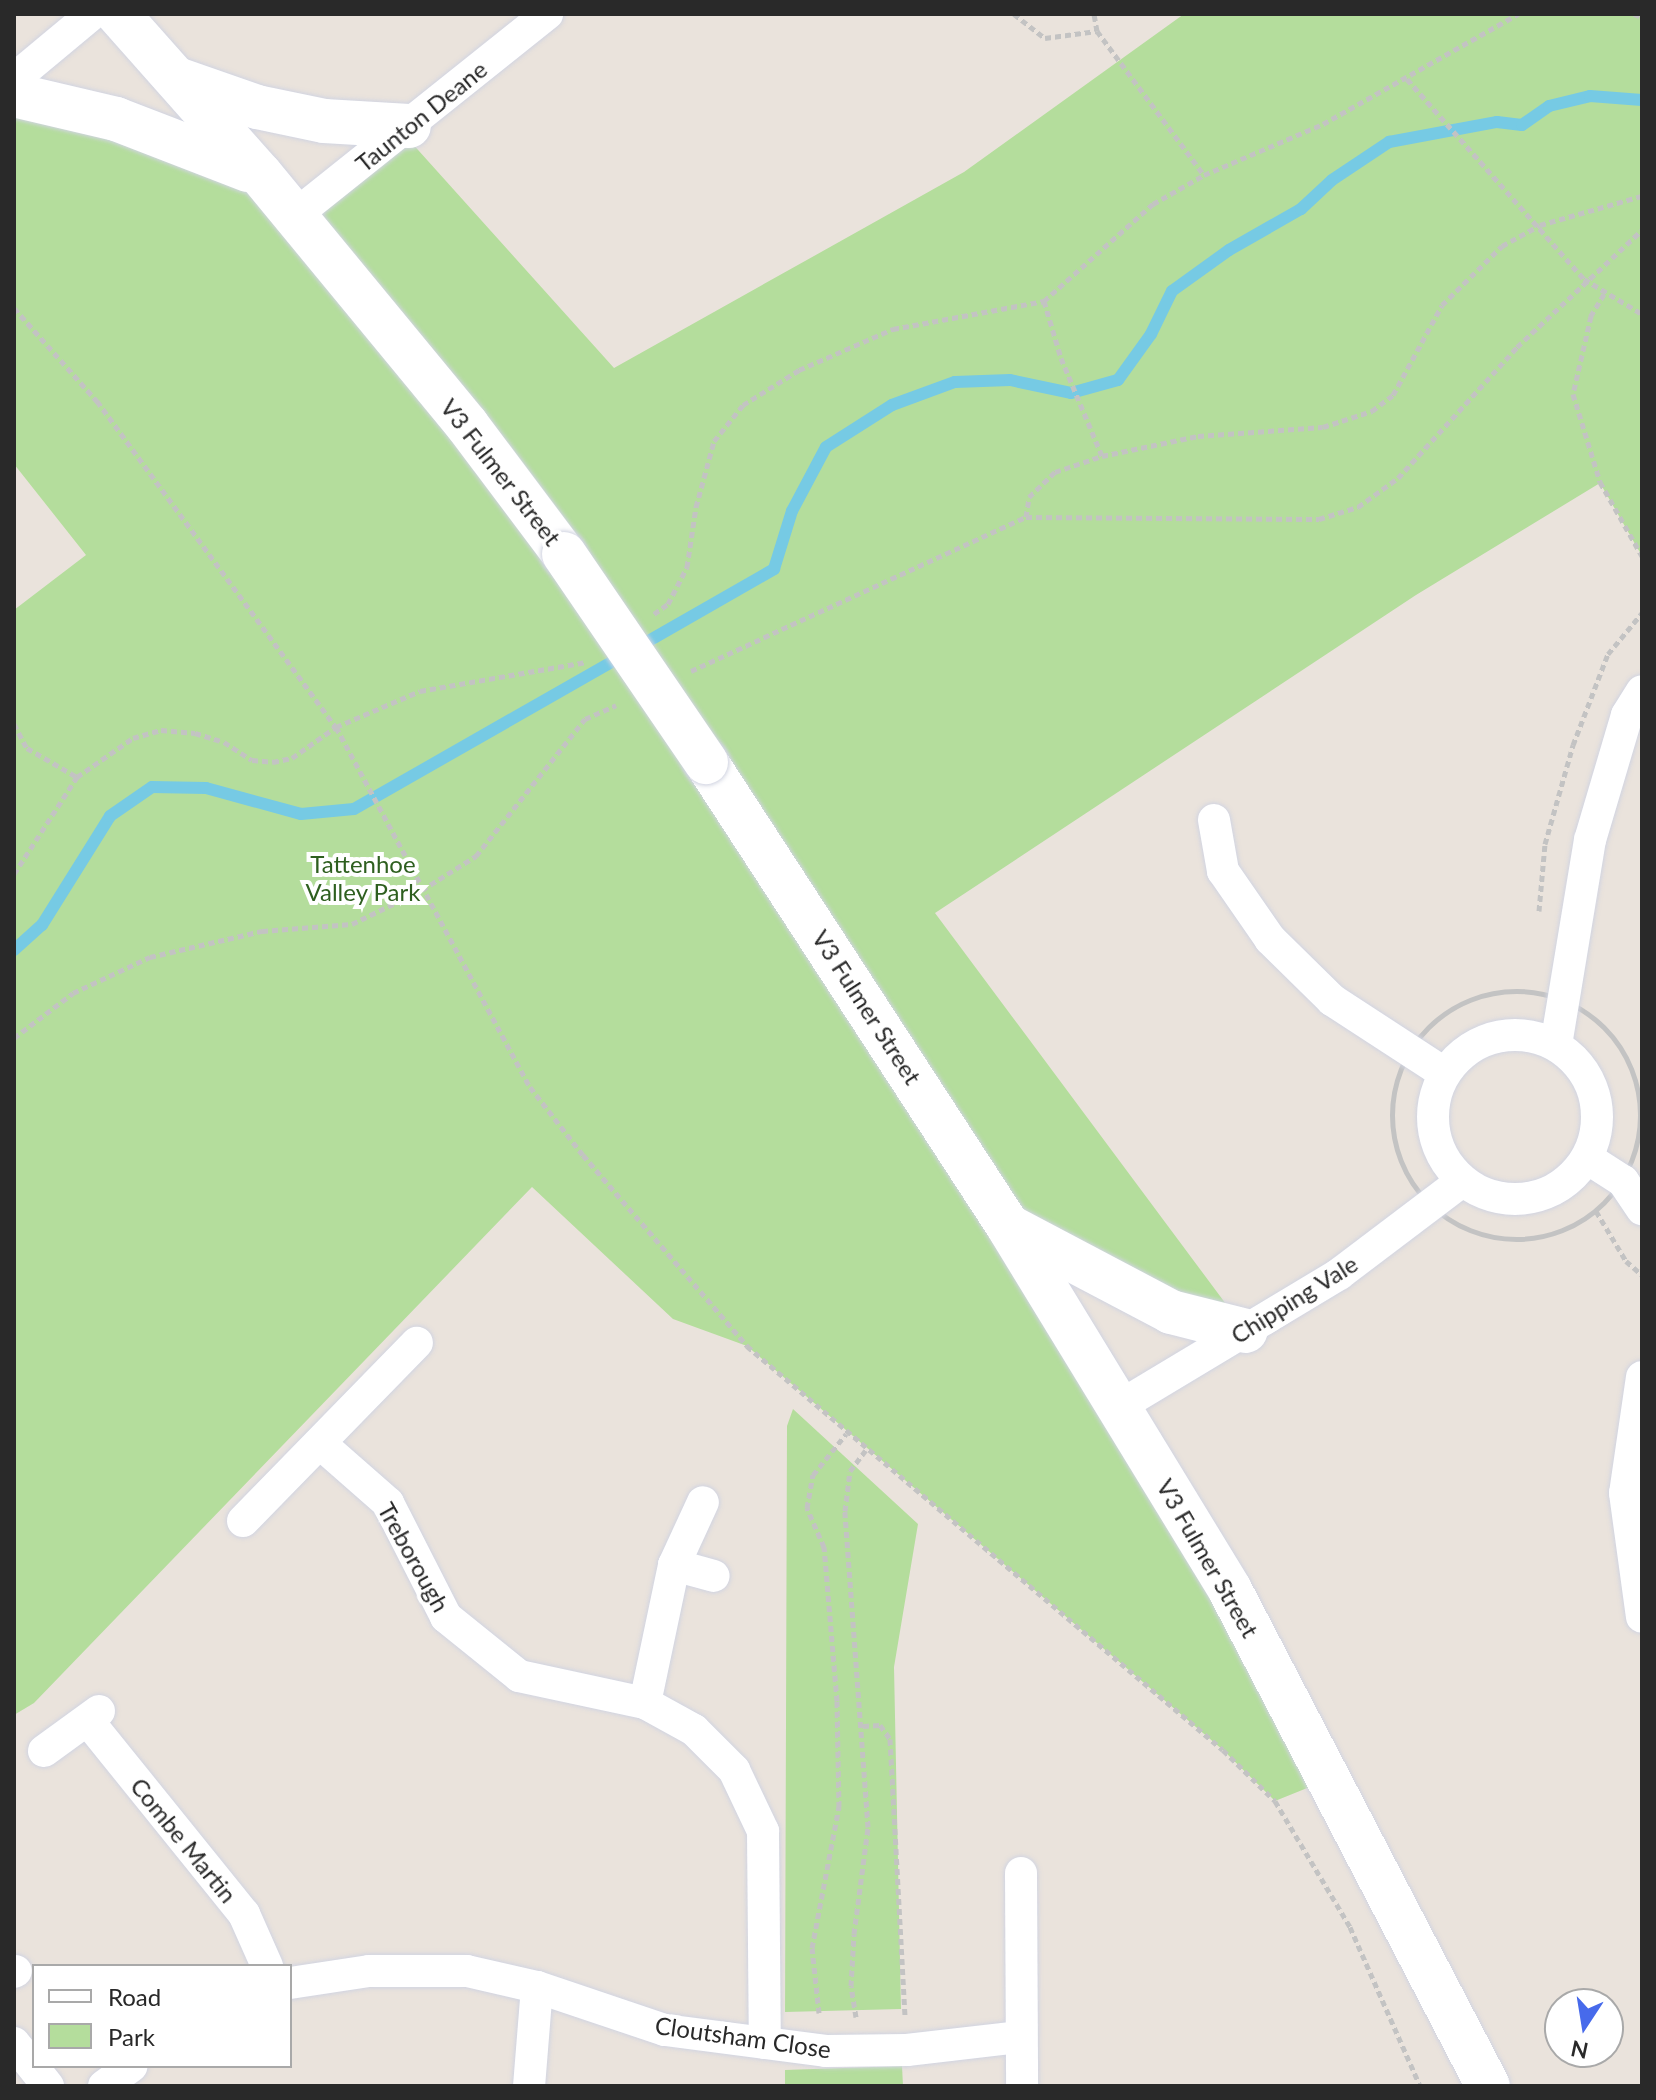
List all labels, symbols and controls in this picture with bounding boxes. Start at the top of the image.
street label: Taunton Deane [350,54,492,178]
street label: V3 Fulmer Street [435,393,567,551]
park label: Tattenhoe Valley Park [305,850,421,906]
street label: V3 Fulmer Street [806,924,928,1090]
street label: Chipping Vale [1225,1248,1363,1350]
street label: V3 Fulmer Street [1151,1474,1265,1642]
street label: Treborough [372,1497,456,1617]
street label: Combe Martin [125,1772,243,1908]
legend [32,1964,292,2068]
text: Road [108,1982,161,2011]
north arrow [1544,1988,1624,2068]
street label: Cloutsham Close [653,2010,833,2064]
text: Park [108,2022,155,2051]
text: N [1568,2035,1590,2065]

